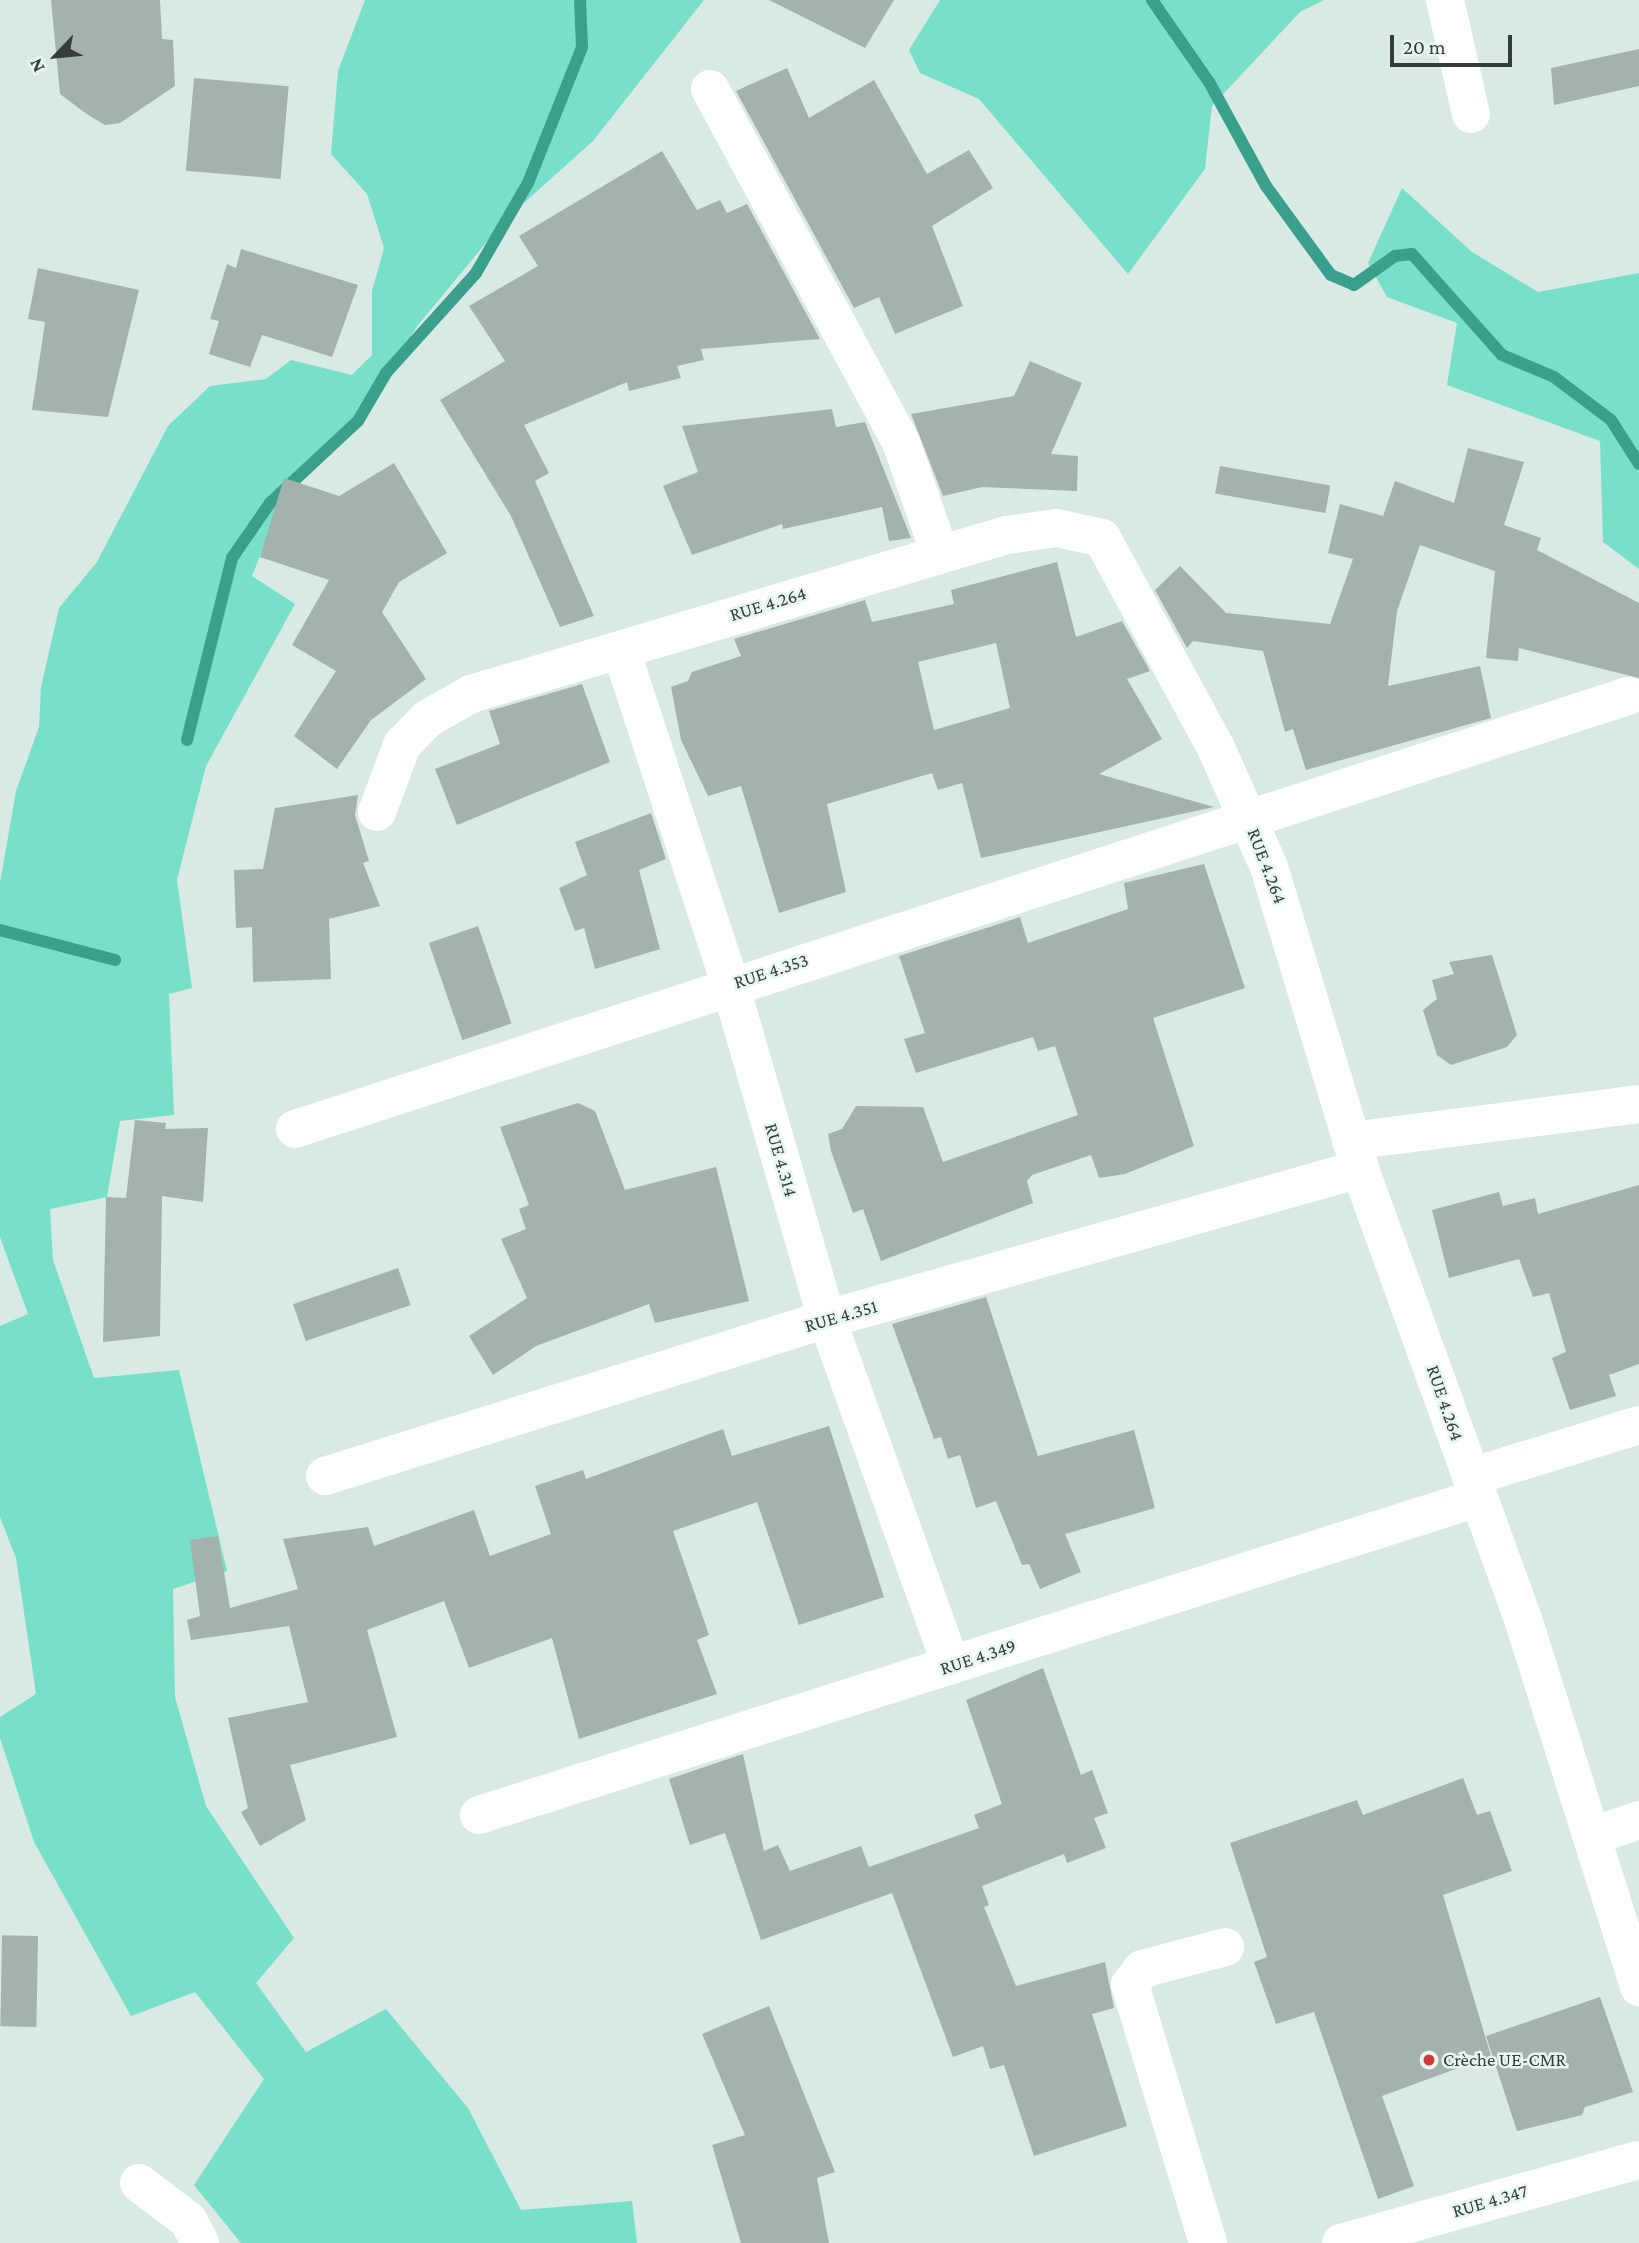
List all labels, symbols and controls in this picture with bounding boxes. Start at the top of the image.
north arrow [21,21,91,91]
scale bar [1394,21,1516,65]
text: 20 m [1403,35,1446,59]
text: N [24,55,49,76]
street label: RUE 4.264 [727,582,809,626]
street label: RUE 4.264 [1242,825,1292,907]
street label: RUE 4.353 [731,948,811,994]
street label: RUE 4.314 [760,1121,802,1199]
street label: RUE 4.351 [802,1295,880,1337]
street label: RUE 4.264 [1421,1362,1469,1444]
street label: RUE 4.349 [937,1634,1019,1680]
place label: Crèche UE-CMR [1443,2049,1566,2071]
marker: Crèche UE-CMR [1421,2052,1437,2068]
street label: RUE 4.347 [1450,2179,1530,2223]

